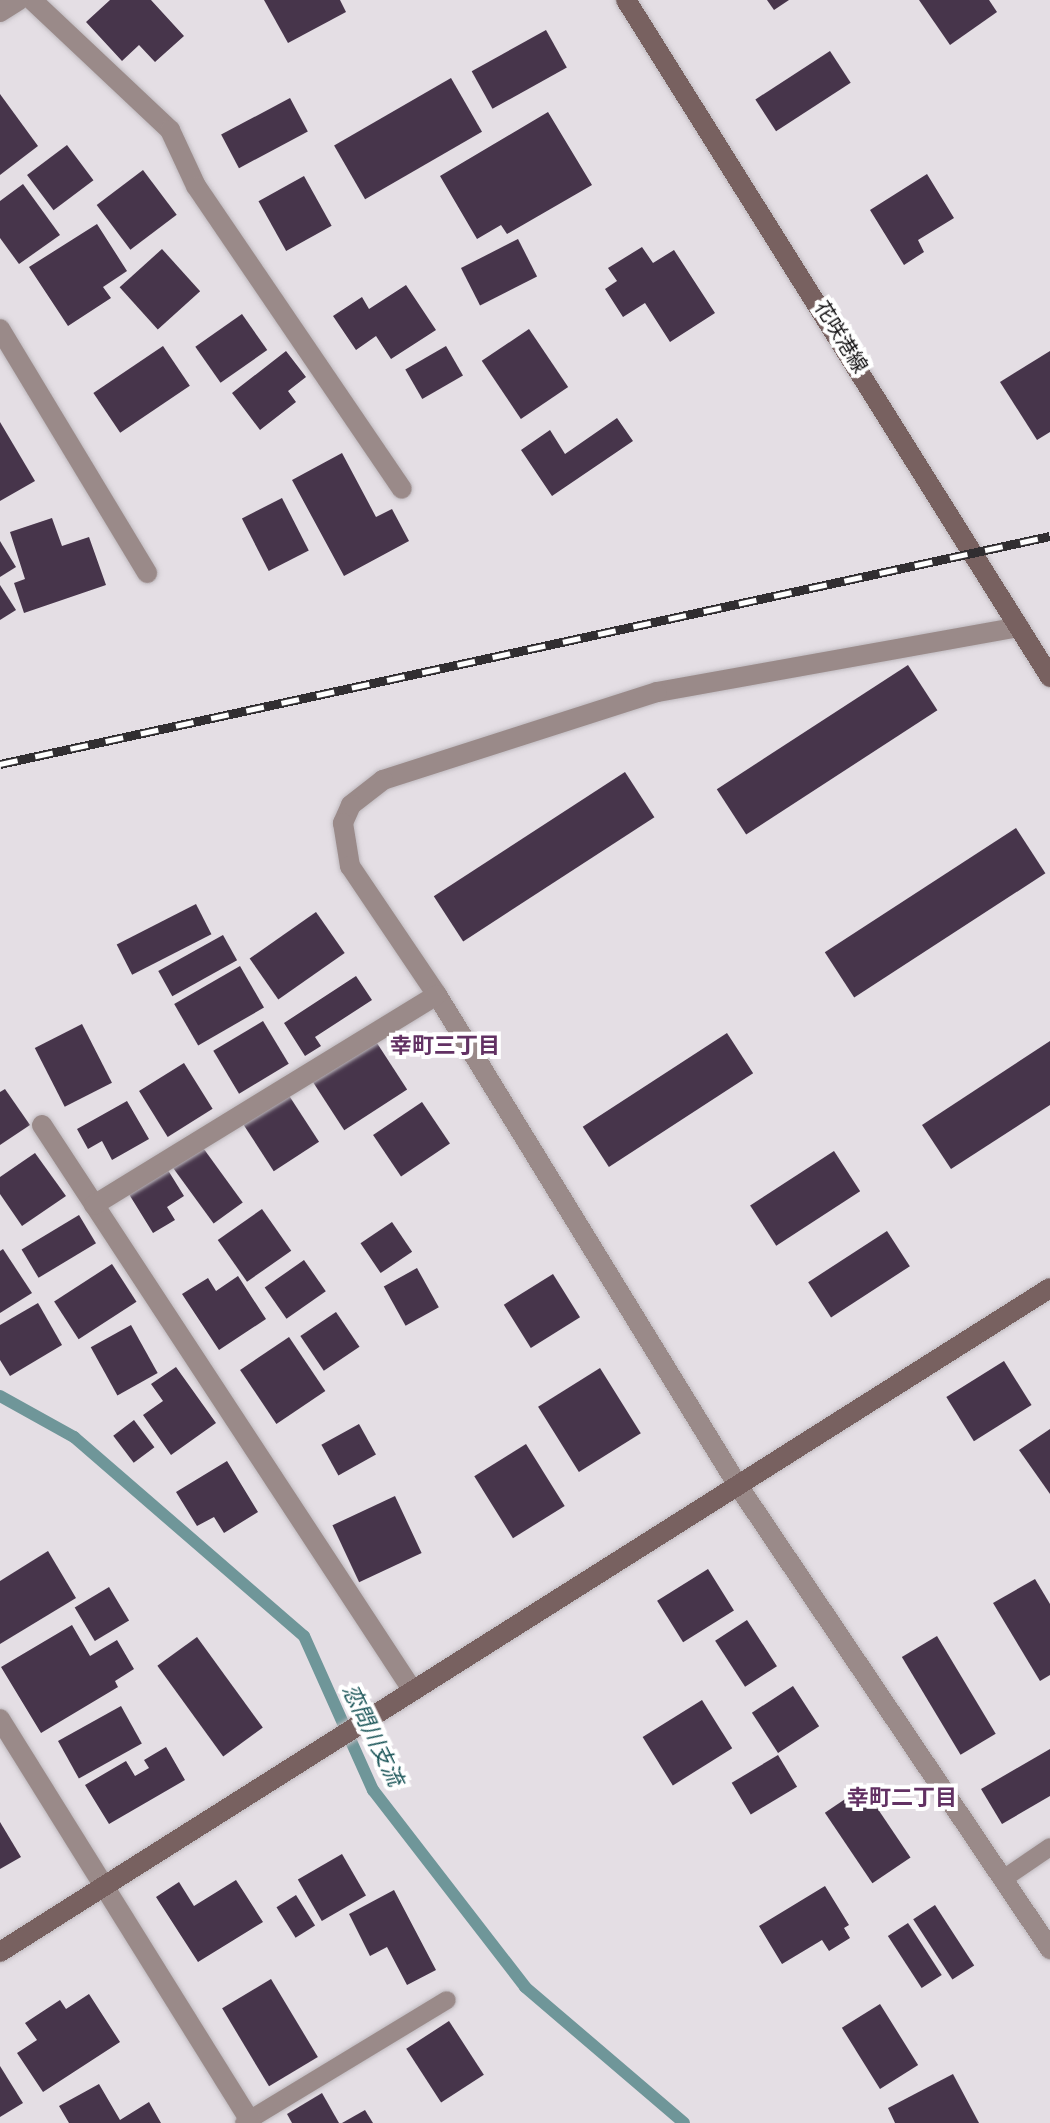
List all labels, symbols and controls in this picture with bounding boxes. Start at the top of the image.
street label: 花咲港線 [810,297,872,377]
district label: 幸町三丁目 [390,1033,500,1059]
water label: 恋問川支流 [337,1680,409,1790]
district label: 幸町二丁目 [847,1785,957,1811]

